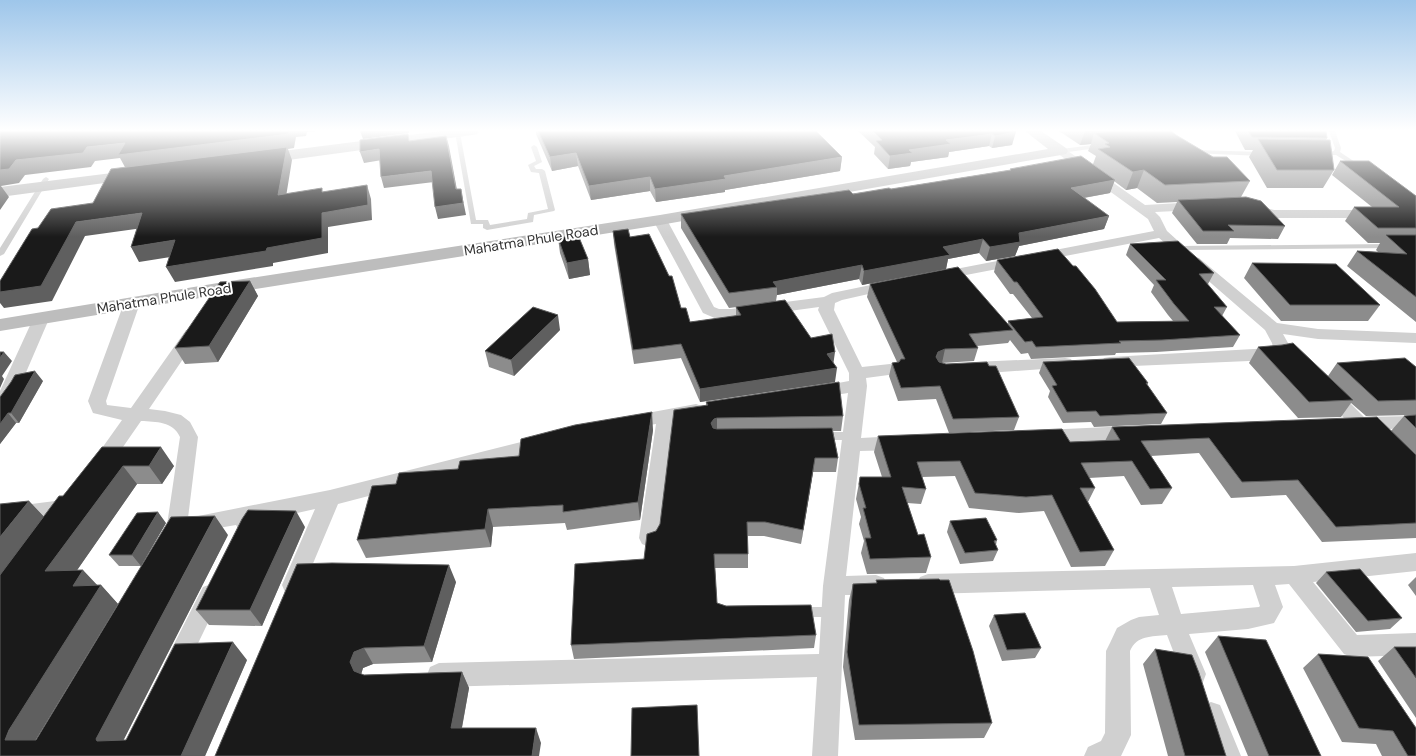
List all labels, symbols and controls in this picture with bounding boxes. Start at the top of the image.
street label: Mahatma Phule Road [463,220,599,260]
street label: Mahatma Phule Road [96,278,232,318]

